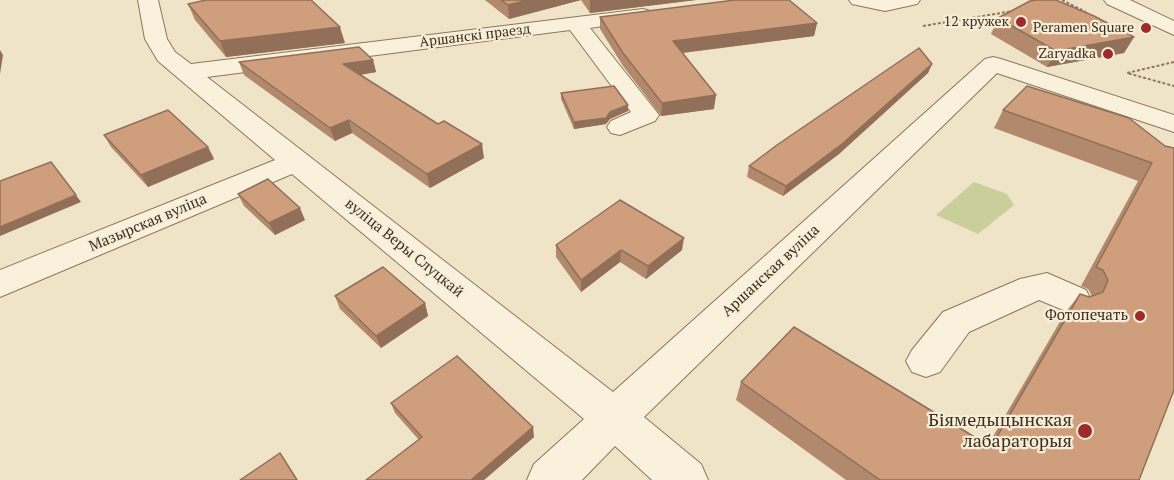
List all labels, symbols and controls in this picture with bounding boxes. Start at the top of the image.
place label: 12 кружек [944,14,1009,30]
marker: 12 кружек [1014,15,1028,29]
place label: Peramen Square [1033,20,1134,36]
street label: Аршанскі праезд [419,21,531,51]
marker: Peramen Square [1139,21,1153,35]
place label: Zaryadka [1039,46,1096,62]
marker: Zaryadka [1101,47,1115,61]
street label: Мазырская вуліца [86,190,210,256]
street label: вуліца Веры Слуцкай [341,195,467,301]
street label: Аршанская вуліца [718,221,824,321]
place label: Фотопечать [1045,307,1128,325]
marker: Фотопечать [1133,309,1147,323]
place label: Біямедыцынская лабараторыя [928,410,1072,452]
marker: Біямедыцынская лабараторыя [1076,422,1094,440]

